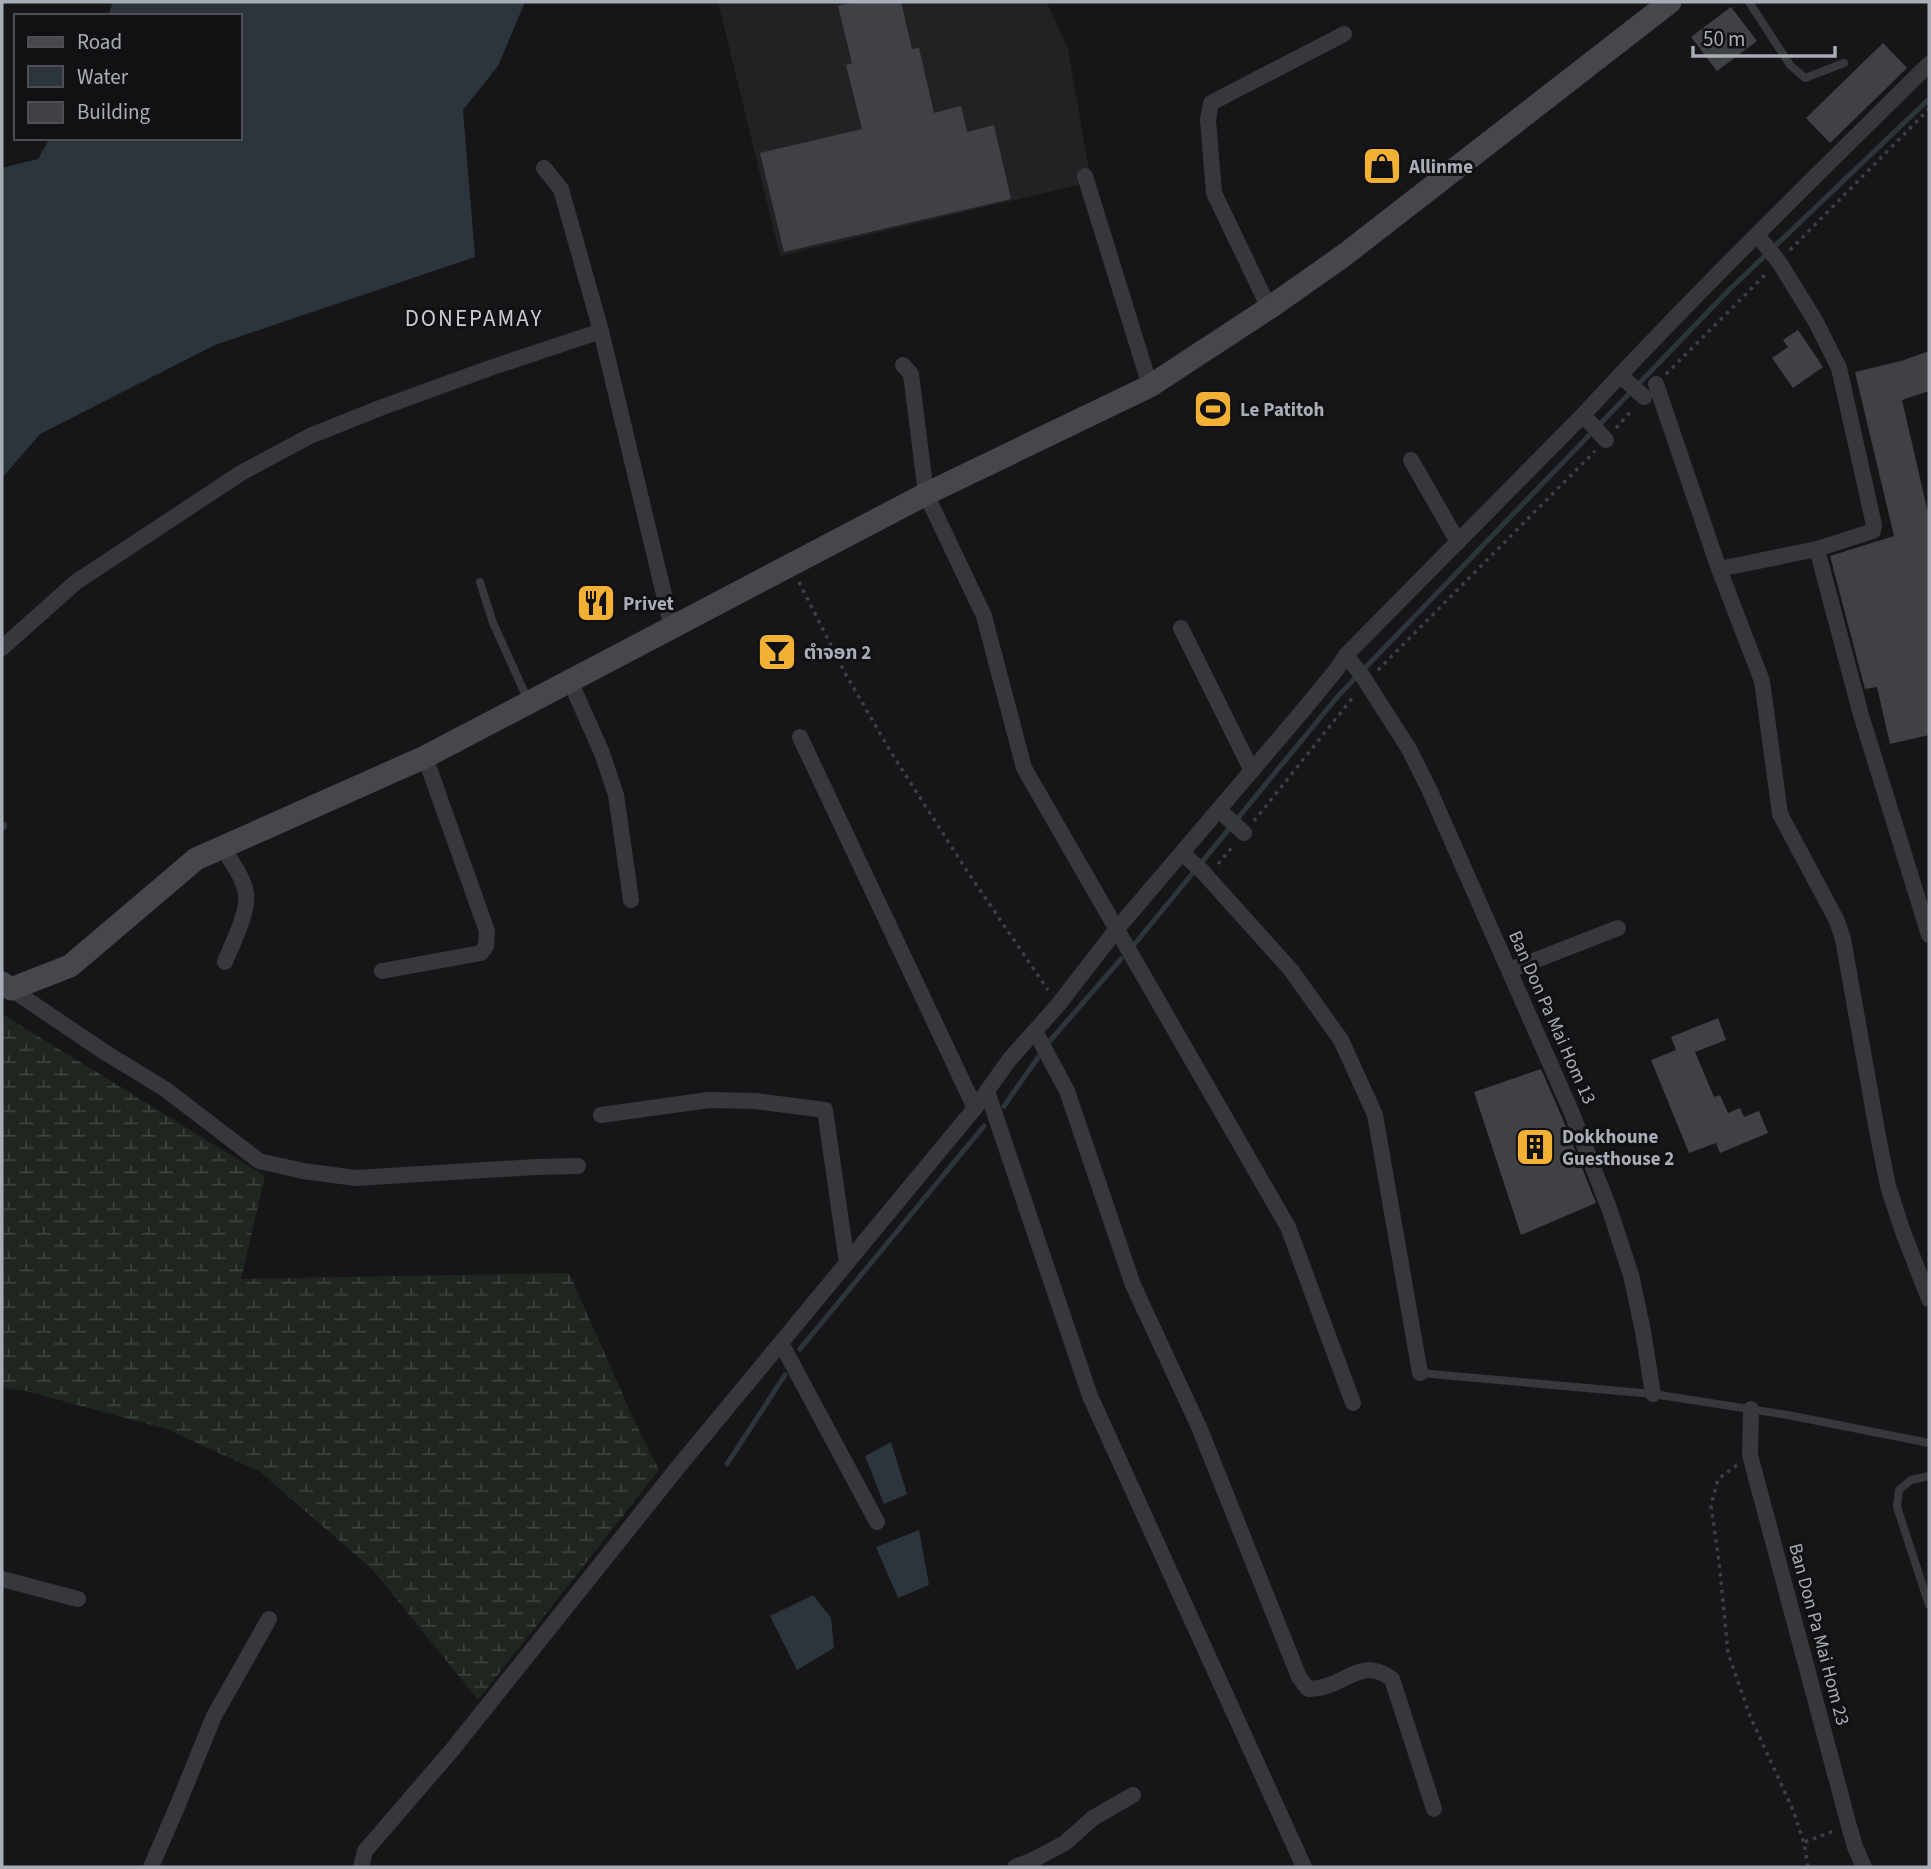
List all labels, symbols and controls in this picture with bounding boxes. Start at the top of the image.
legend [14,14,242,140]
scale bar [1693,14,1835,58]
text: 50 m [1703,24,1745,54]
text: Road [77,27,122,57]
text: Water [77,62,129,92]
text: Building [77,97,151,127]
shop icon: Allinme [1361,145,1403,187]
place label: Allinme [1408,154,1473,181]
district label: DONEPAMAY [405,302,543,335]
sports icon: Le Patitoh [1192,388,1234,430]
place label: Le Patitoh [1240,397,1324,424]
restaurant icon: Privet [575,582,617,624]
place label: Privet [623,591,674,618]
bar icon: ຕຳຈອກ 2 [756,631,798,673]
place label: ຕຳຈອກ 2 [804,640,871,667]
street label: Ban Don Pa Mai Hom 13 [1501,927,1602,1109]
place label: Dokkhoune Guesthouse 2 [1562,1124,1674,1173]
building icon: Dokkhoune Guesthouse 2 [1514,1126,1556,1168]
street label: Ban Don Pa Mai Hom 23 [1781,1540,1856,1728]

